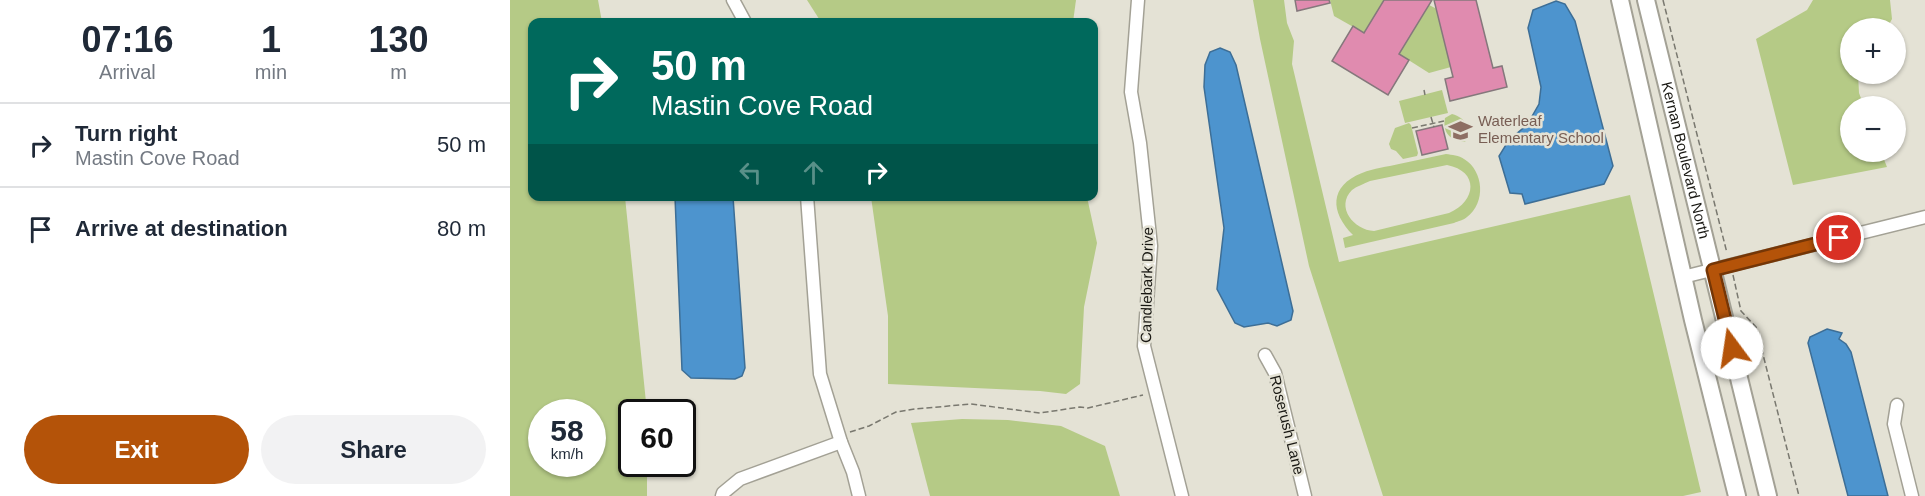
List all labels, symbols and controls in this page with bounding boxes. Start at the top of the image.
map controls [1840,18,1906,162]
button: + [1840,18,1906,84]
text: 07:16 [81,19,173,60]
text: 1 [261,19,281,60]
text: 130 [368,19,429,60]
icon: right [552,42,630,120]
text: 50 m [651,42,747,89]
text: Arrival [99,61,156,83]
text: min [255,61,287,83]
text: m [390,61,407,83]
street label: Kernan Boulevard North [1658,80,1713,240]
text: Mastin Cove Road [651,91,873,121]
button: − [1840,96,1906,162]
place label: Waterleaf Elementary School [1478,112,1604,146]
school or university icon: Waterleaf Elementary School [1447,117,1473,143]
text: Turn right [75,121,177,146]
icon: right [24,129,57,162]
text: 50 m [437,132,486,157]
text: Mastin Cove Road [75,147,240,169]
icon: left [734,156,767,189]
icon: ahead [797,156,830,189]
icon: right [860,156,893,189]
pin [1813,212,1864,263]
icon: arrive [24,213,57,246]
text: Arrive at destination [75,216,288,241]
text: 80 m [437,216,486,241]
icon: arrive [1822,221,1855,254]
street label: Candlebark Drive [1137,227,1156,343]
position arrow [1700,316,1764,380]
street label: Roserush Lane [1267,373,1308,476]
speed limit sign: 60 [618,399,696,477]
text: 58 [550,414,584,447]
button: Exit [24,415,249,484]
button: Share [261,415,486,484]
text: km/h [551,445,583,462]

